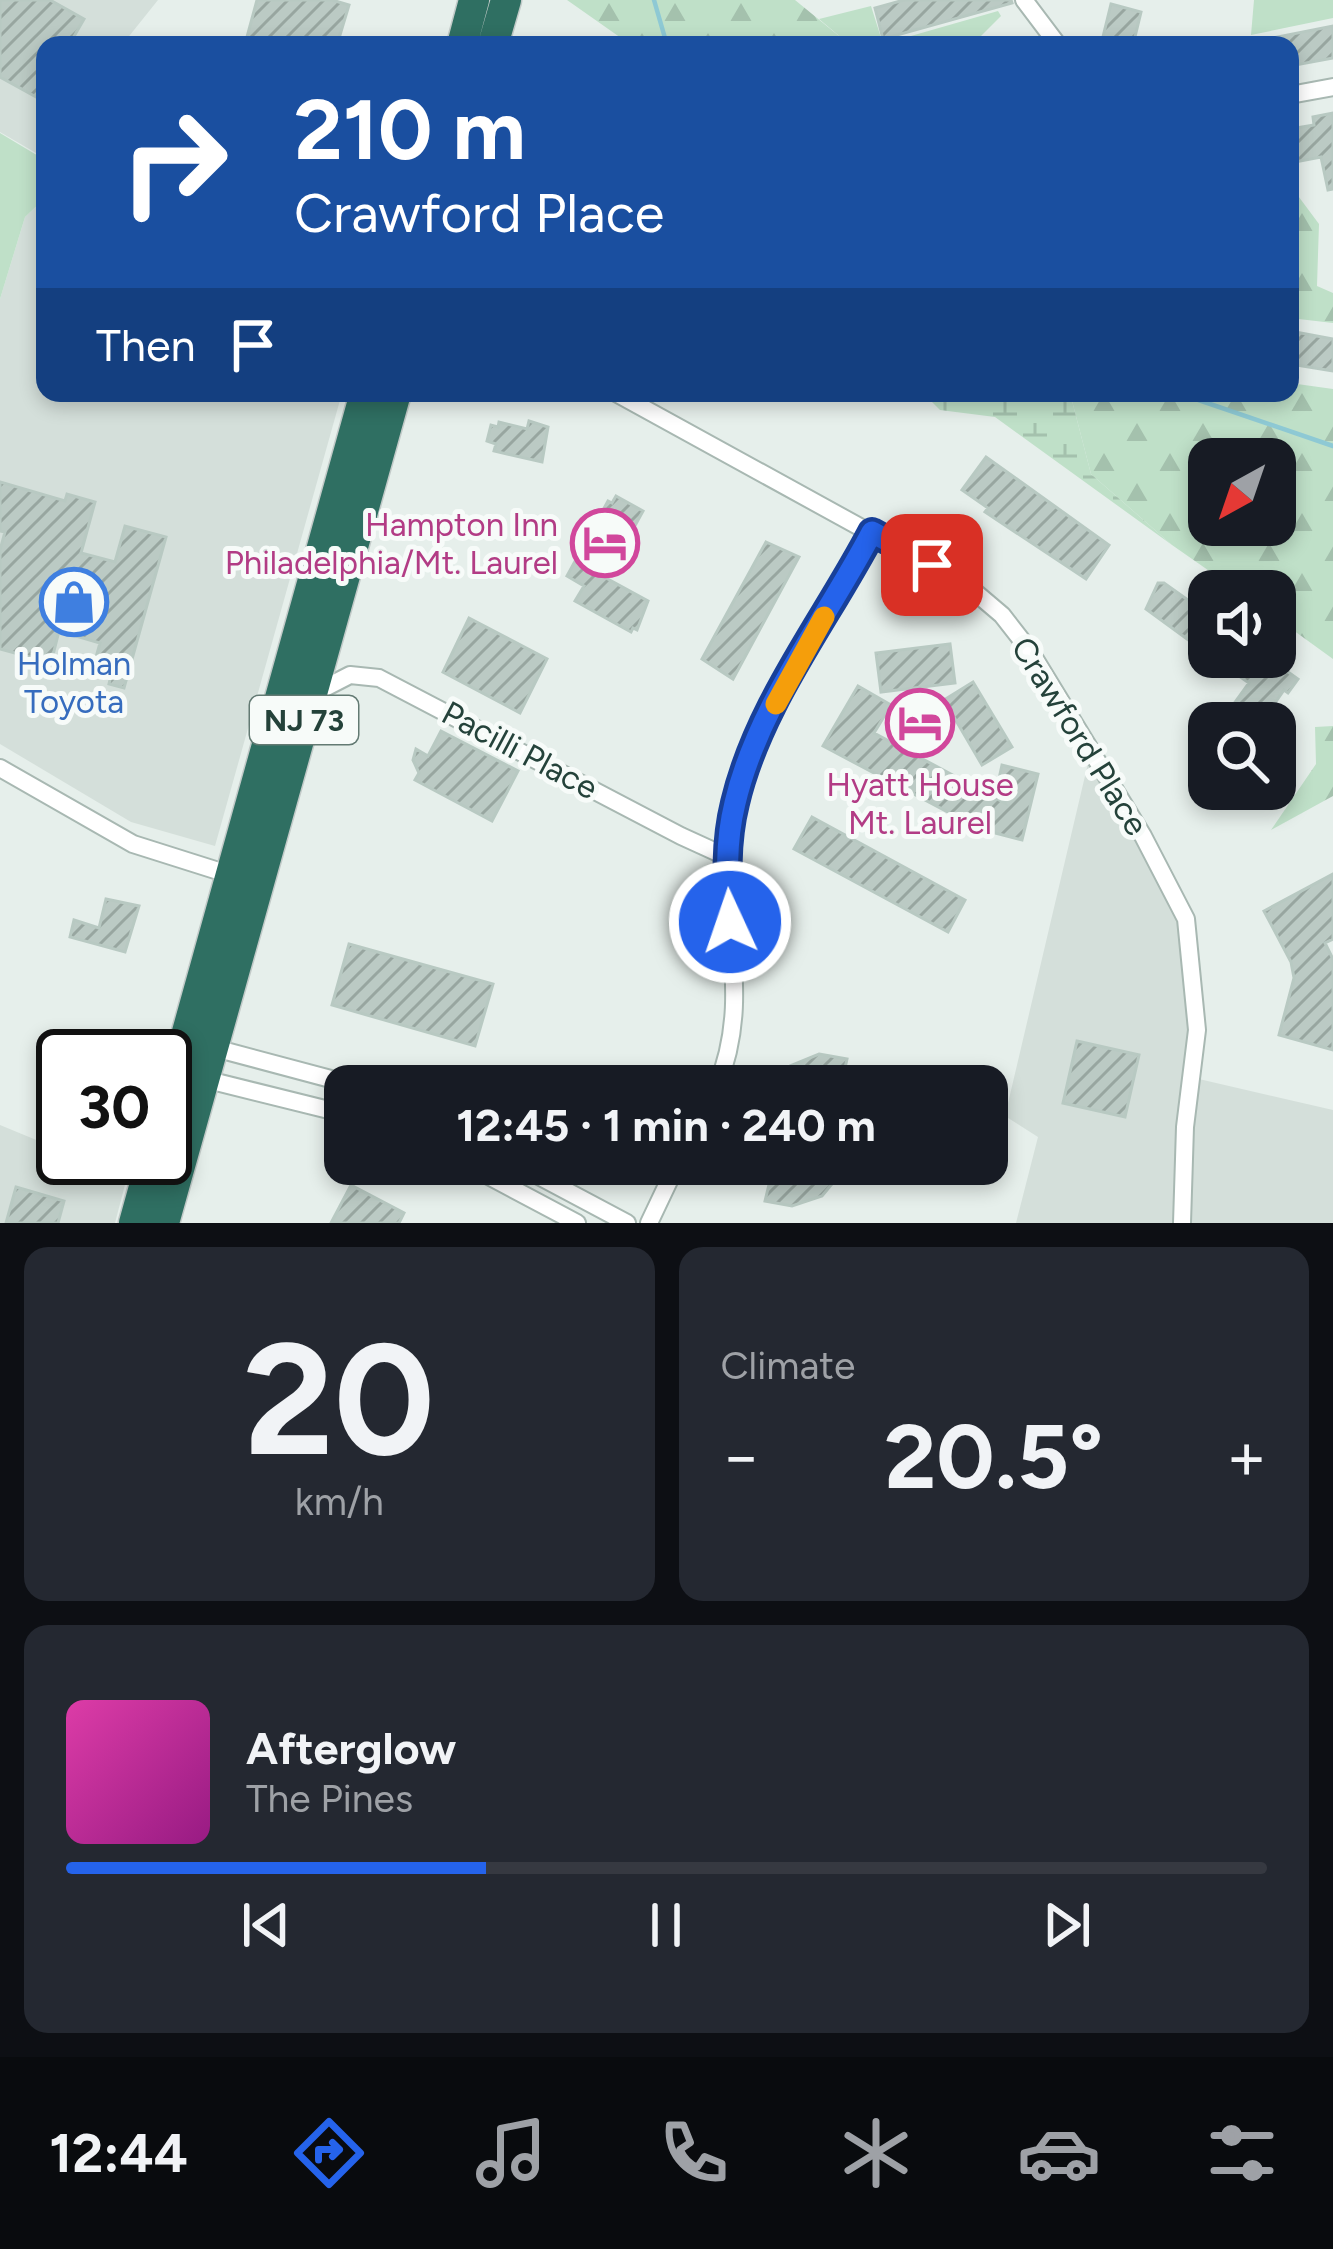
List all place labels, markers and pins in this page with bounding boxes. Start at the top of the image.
place label: Hampton Inn Philadelphia/Mt. Laurel [225,505,558,582]
hotel icon: Hampton Inn Philadelphia/Mt. Laurel [570,508,640,578]
pin [881,514,983,616]
shop icon: Holman Toyota [39,567,109,637]
place label: Holman Toyota [17,644,131,721]
hotel icon: Hyatt House Mt. Laurel [885,688,955,758]
place label: Hyatt House Mt. Laurel [826,765,1014,842]

